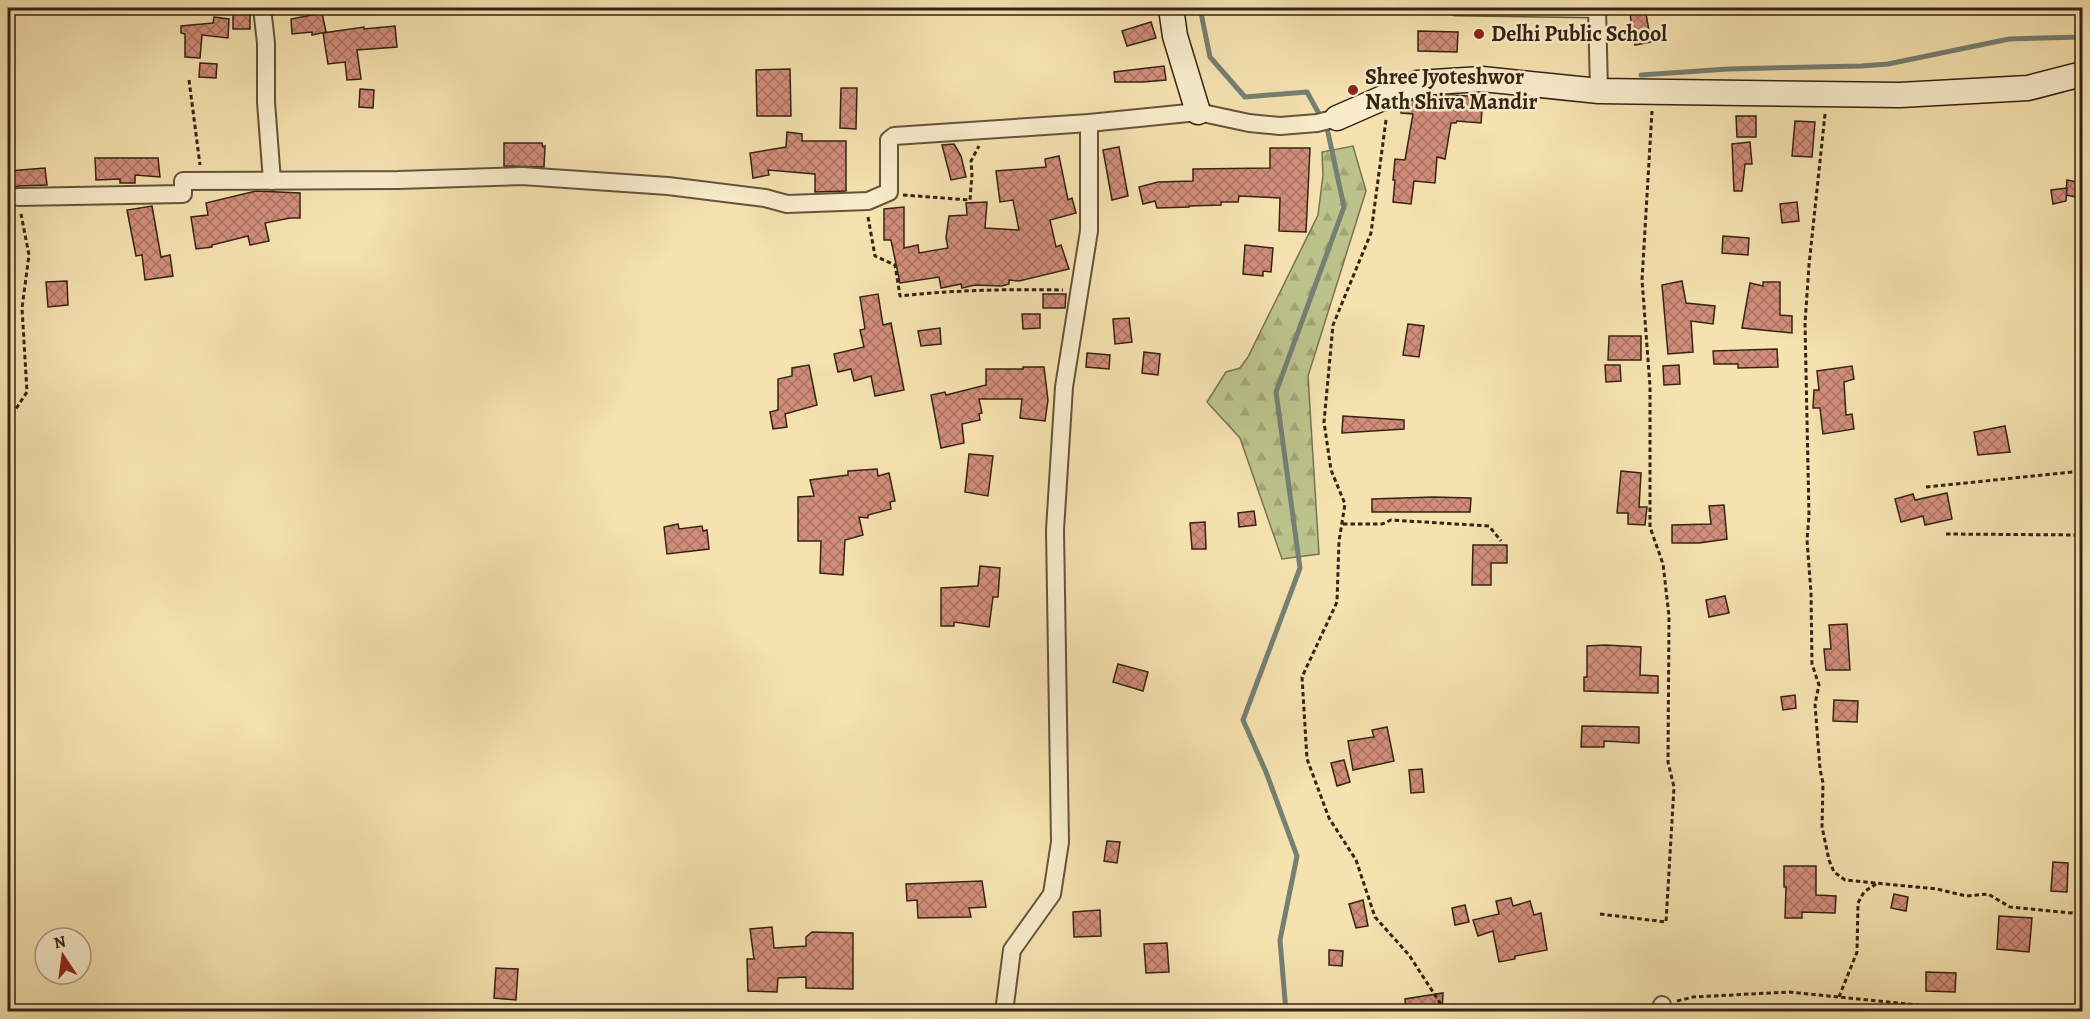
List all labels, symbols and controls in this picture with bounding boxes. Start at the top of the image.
place label: Delhi Public School [1491,19,1667,49]
marker: Delhi Public School [1472,27,1486,41]
place label: Shree Jyoteshwor Nath Shiva Mandir [1365,62,1537,117]
marker: Shree Jyoteshwor Nath Shiva Mandir [1346,83,1360,97]
north arrow [33,926,93,986]
text: N [52,930,68,954]

